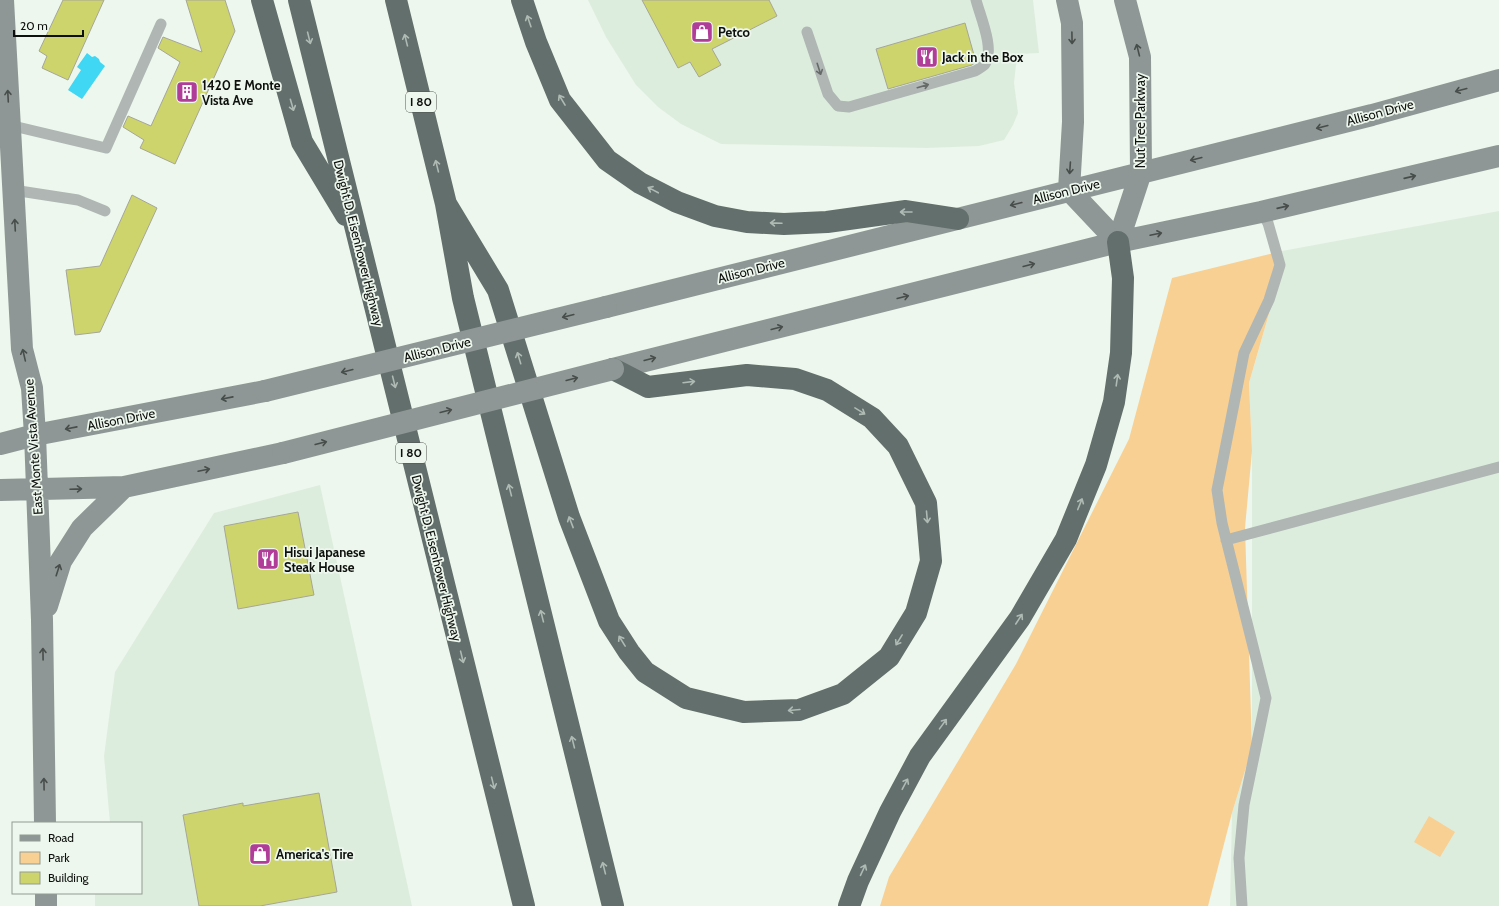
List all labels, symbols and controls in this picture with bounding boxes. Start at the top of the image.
scale bar [14,12,83,38]
one-way arrow [525,15,532,28]
text: 20 m [20,18,48,33]
shop icon: Petco [689,19,715,45]
place label: Petco [718,24,751,40]
one-way arrow [305,31,313,44]
one-way arrow [1068,31,1076,44]
one-way arrow [402,34,409,47]
restaurant icon: Jack in the Box [914,44,940,70]
one-way arrow [1133,44,1141,57]
place label: Jack in the Box [941,49,1024,65]
one-way arrow [816,63,824,75]
street label: Nut Tree Parkway [1132,73,1148,168]
place label: 1420 E Monte Vista Ave [202,77,281,108]
building icon: 1420 E Monte Vista Ave [174,79,200,105]
one-way arrow [916,82,929,89]
one-way arrow [1455,87,1468,94]
one-way arrow [4,90,11,103]
road number: I 80 [406,92,436,112]
one-way arrow [557,94,565,106]
street label: Allison Drive [1345,95,1416,129]
one-way arrow [288,98,296,111]
one-way arrow [1316,124,1329,131]
one-way arrow [1190,155,1203,163]
street label: Dwight D. Eisenhower Highway [331,158,388,328]
one-way arrow [433,160,440,173]
one-way arrow [1067,161,1074,174]
one-way arrow [1403,173,1416,180]
street label: Allison Drive [1031,175,1102,207]
one-way arrow [647,185,659,193]
one-way arrow [1010,201,1023,208]
one-way arrow [1276,202,1289,210]
one-way arrow [900,208,913,216]
one-way arrow [11,219,19,232]
one-way arrow [770,220,783,227]
one-way arrow [1149,229,1162,237]
street label: Allison Drive [716,254,787,286]
one-way arrow [1022,260,1035,268]
one-way arrow [896,292,909,300]
one-way arrow [562,313,575,321]
one-way arrow [770,324,783,332]
street label: Allison Drive [402,333,473,365]
one-way arrow [19,349,27,362]
one-way arrow [515,352,522,365]
one-way arrow [644,355,657,363]
one-way arrow [341,367,354,375]
one-way arrow [566,374,579,382]
one-way arrow [1113,374,1121,387]
one-way arrow [390,375,398,388]
street label: East Monte Vista Avenue [20,378,46,515]
one-way arrow [682,378,695,386]
one-way arrow [220,395,233,403]
street label: Allison Drive [86,405,157,433]
one-way arrow [440,407,453,414]
one-way arrow [854,407,866,415]
one-way arrow [65,424,78,432]
one-way arrow [314,439,327,446]
road number: I 80 [396,443,426,463]
one-way arrow [197,466,210,474]
street label: Dwight D. Eisenhower Highway [409,473,466,643]
one-way arrow [506,483,514,496]
one-way arrow [69,485,82,493]
one-way arrow [1077,499,1084,511]
one-way arrow [923,510,930,523]
one-way arrow [566,516,574,528]
place label: Hisui Japanese Steak House [284,544,366,575]
restaurant icon: Hisui Japanese Steak House [255,546,281,572]
one-way arrow [55,564,62,577]
one-way arrow [537,610,545,623]
one-way arrow [1015,613,1023,624]
one-way arrow [895,634,903,645]
one-way arrow [618,636,626,647]
one-way arrow [39,648,47,661]
one-way arrow [459,650,466,663]
one-way arrow [788,706,801,713]
one-way arrow [939,719,947,730]
one-way arrow [568,736,576,749]
one-way arrow [490,777,497,790]
one-way arrow [41,778,48,791]
one-way arrow [902,778,909,790]
legend [12,822,142,894]
text: Road [48,830,74,845]
shop icon: America's Tire [247,841,273,867]
place label: America's Tire [276,846,354,862]
text: Park [48,850,70,865]
one-way arrow [600,862,607,875]
one-way arrow [860,864,867,876]
text: Building [48,870,90,885]

